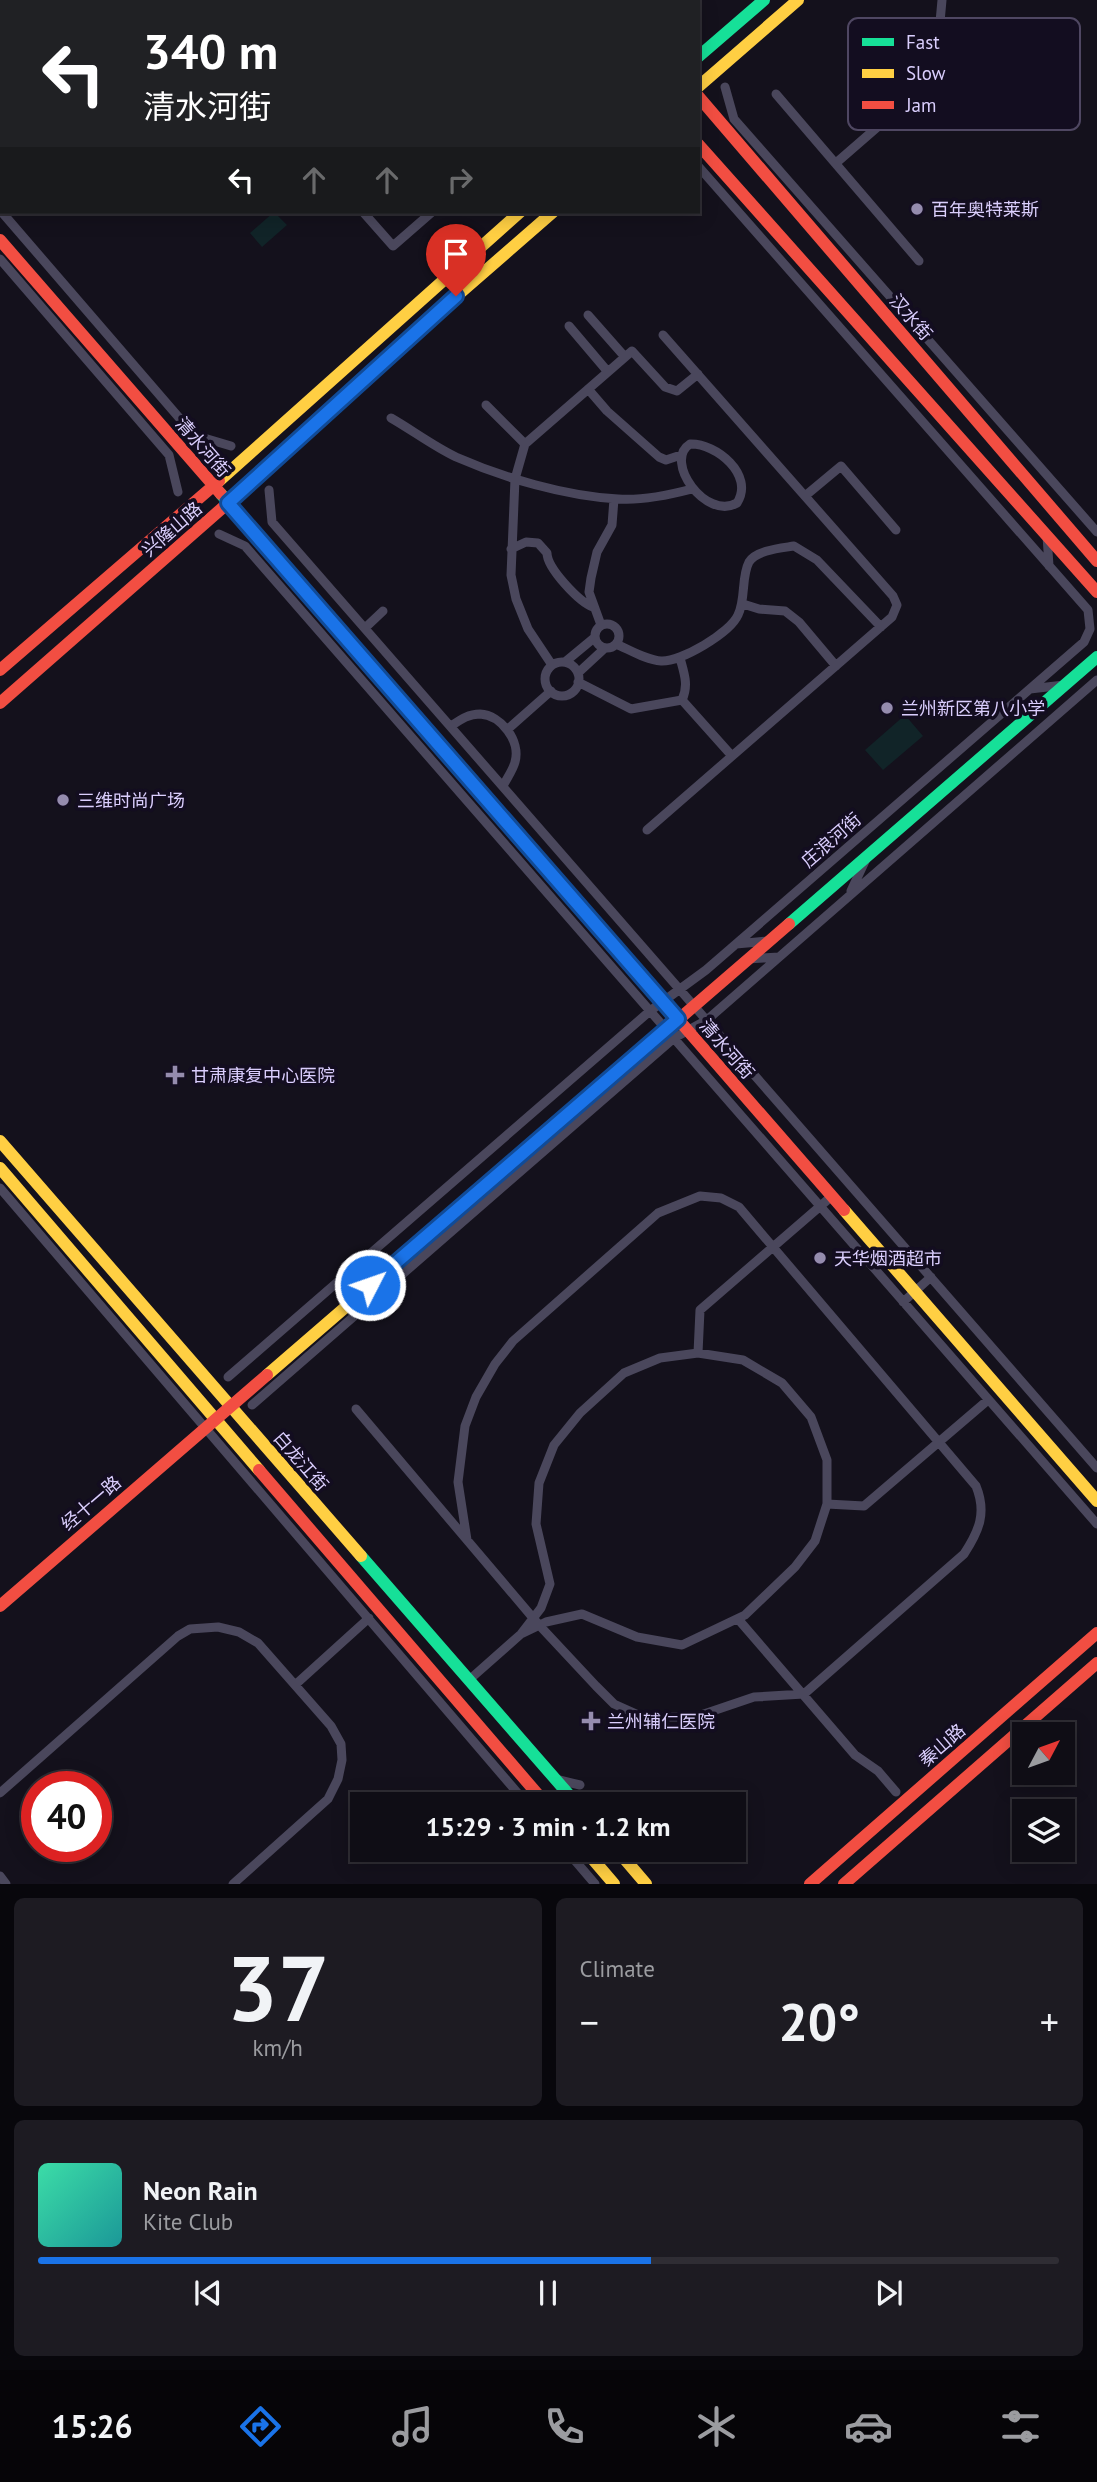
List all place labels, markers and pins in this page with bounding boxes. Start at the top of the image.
place label: 百年奥特莱斯 [931,198,1039,221]
marker: 百年奥特莱斯 [909,201,925,217]
pin [426,224,486,296]
place label: 兰州新区第八小学 [901,697,1045,720]
marker: 兰州新区第八小学 [879,700,895,716]
place label: 三维时尚广场 [77,789,185,812]
marker: 三维时尚广场 [55,792,71,808]
place label: 甘肃康复中心医院 [191,1064,335,1087]
marker: 甘肃康复中心医院 [165,1065,185,1085]
place label: 天华烟酒超市 [834,1247,942,1270]
marker: 天华烟酒超市 [812,1250,828,1266]
place label: 兰州辅仁医院 [607,1710,715,1733]
marker: 兰州辅仁医院 [581,1711,601,1731]

